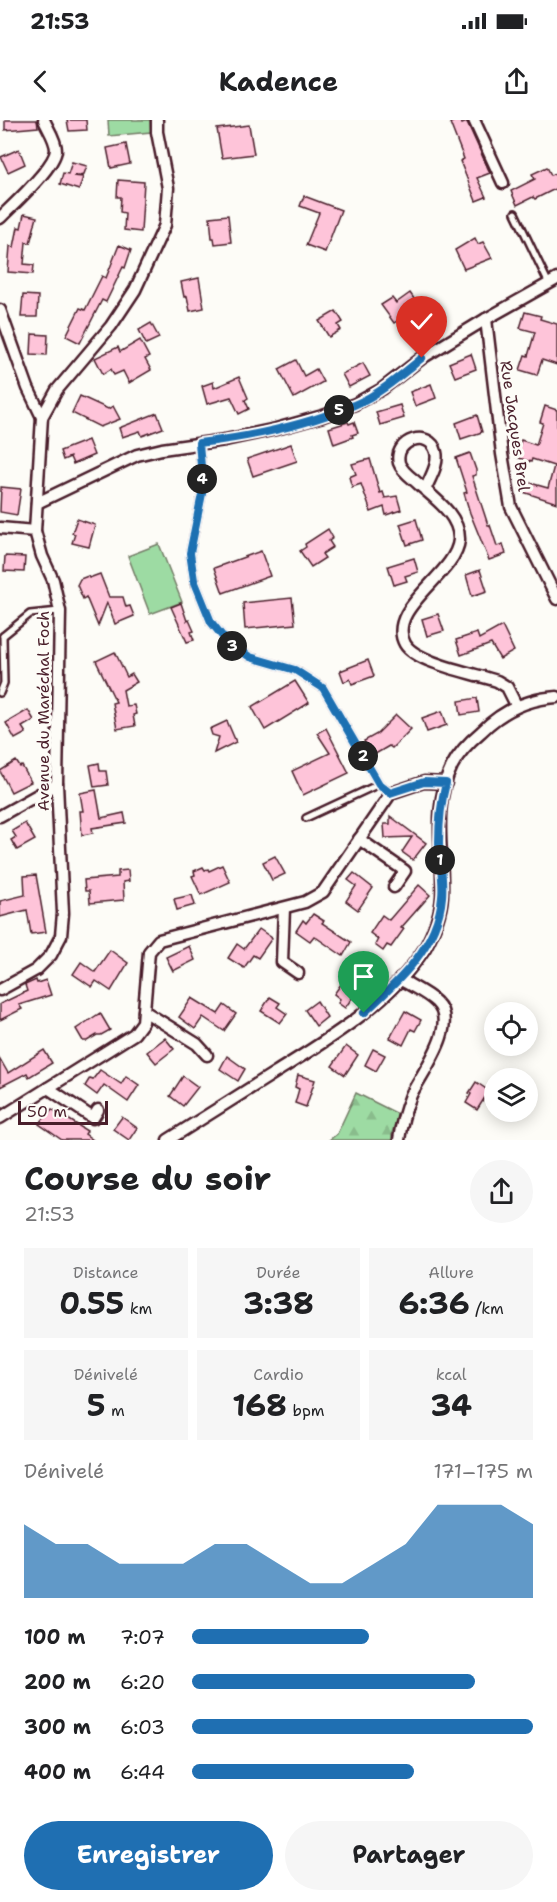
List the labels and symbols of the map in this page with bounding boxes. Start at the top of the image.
pin [396,296,447,358]
street label: Rue Jacques Brel [495,359,535,493]
pin: 5 [324,395,354,425]
pin: 4 [187,464,217,494]
street label: Avenue du Maréchal Foch [33,611,54,811]
pin: 3 [217,631,247,661]
pin: 2 [348,741,378,771]
pin: 1 [425,845,455,875]
pin [338,951,389,1013]
scale bar [18,1098,108,1126]

